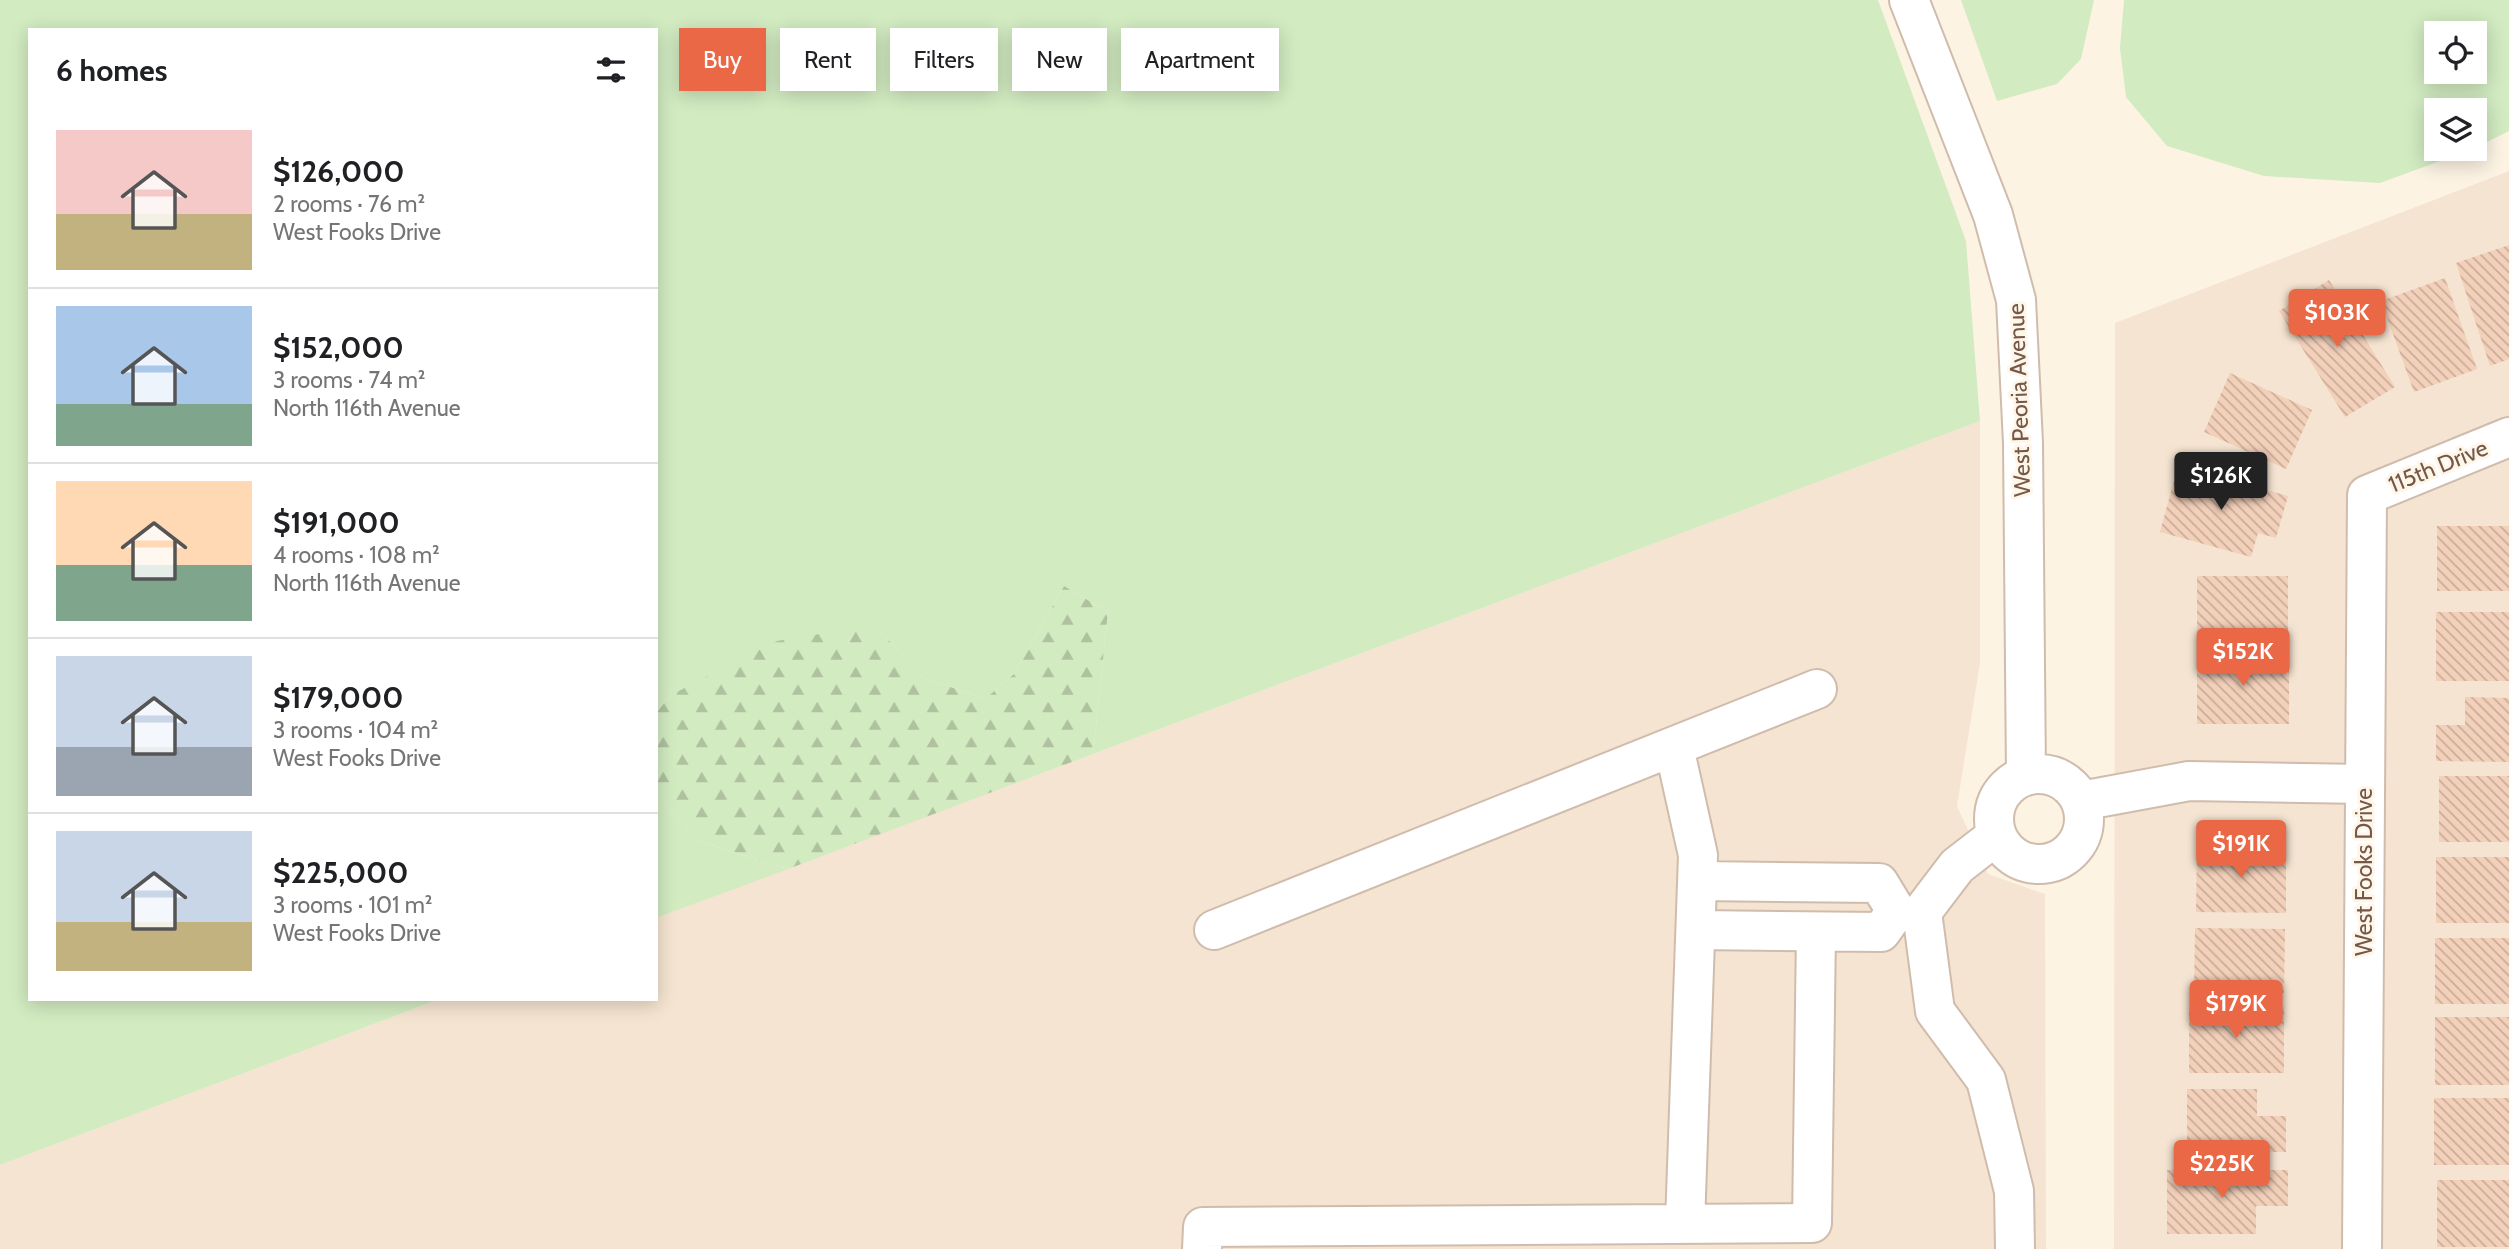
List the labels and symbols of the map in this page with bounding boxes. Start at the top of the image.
pin: $103K [2288,290,2386,349]
street label: West Peoria Avenue [2002,303,2036,497]
street label: 115th Drive [2384,433,2492,499]
pin: $126K [2172,452,2270,512]
pin: $152K [2194,628,2292,688]
street label: West Fooks Drive [2350,788,2378,956]
pin: $191K [2192,820,2290,880]
pin: $179K [2187,981,2285,1040]
pin: $225K [2173,1140,2271,1200]

